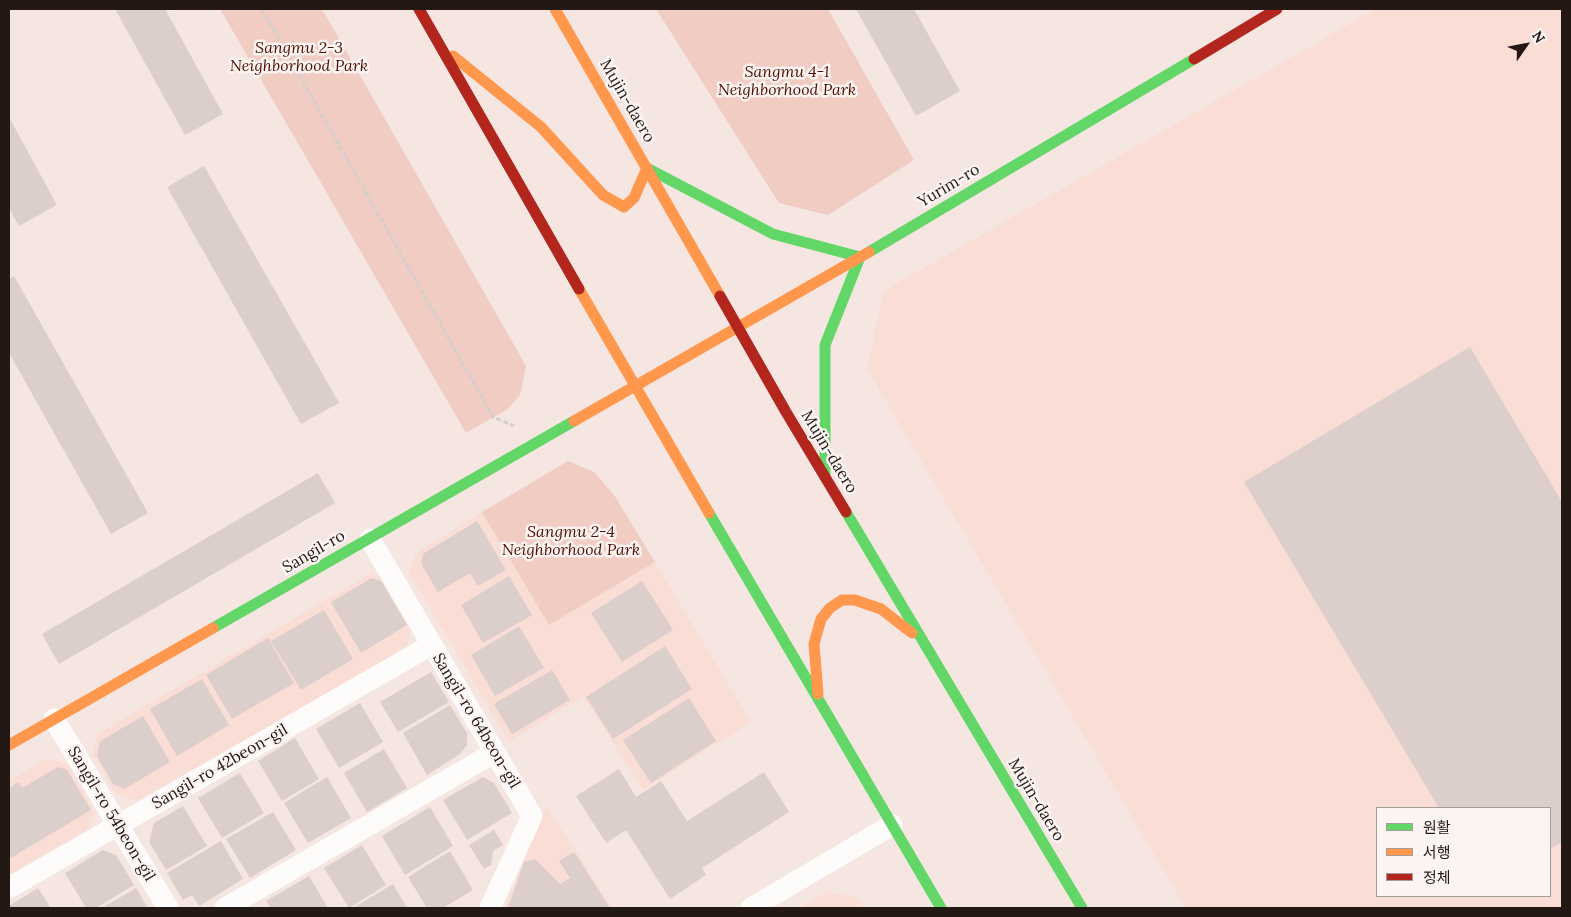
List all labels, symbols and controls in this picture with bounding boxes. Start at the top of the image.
north arrow [1501,20,1551,70]
text: N [1528,27,1549,46]
park label: Sangmu 2-3 Neighborhood Park [230,38,368,76]
street label: Mujin-daero [595,56,659,146]
park label: Sangmu 4-1 Neighborhood Park [718,62,856,100]
street label: Yurim-ro [915,160,983,212]
street label: Mujin-daero [797,407,861,497]
park label: Sangmu 2-4 Neighborhood Park [502,522,640,560]
street label: Sangil-ro [279,526,349,578]
street label: Sangil-ro 64beon-gil [428,650,524,792]
street label: Sangil-ro 42beon-gil [149,720,291,814]
street label: Sangil-ro 54beon-gil [63,743,159,885]
street label: Mujin-daero [1004,755,1068,845]
legend [1376,807,1551,897]
text: 원활 [1423,818,1451,837]
text: 서행 [1423,843,1451,862]
text: 정체 [1423,868,1451,887]

